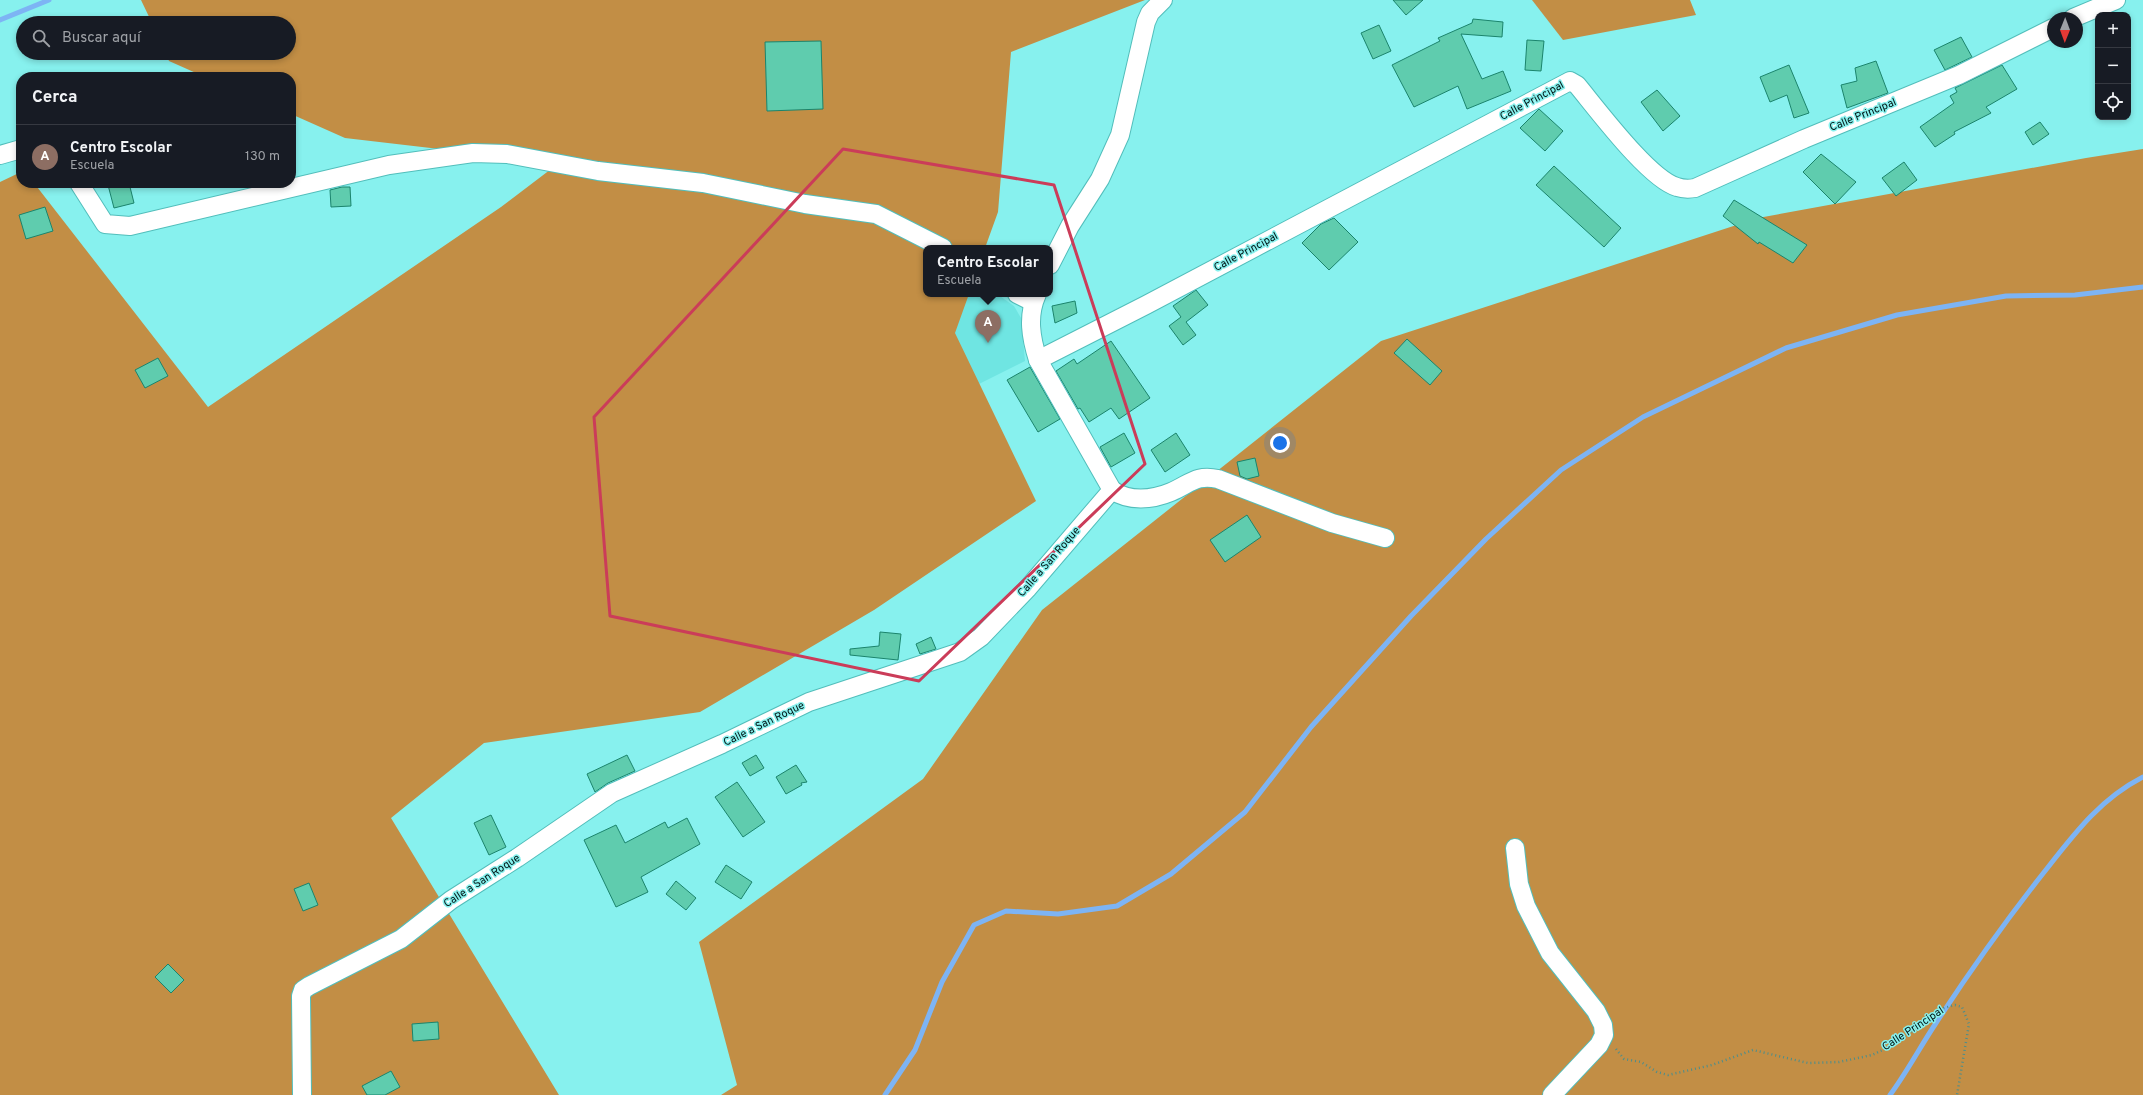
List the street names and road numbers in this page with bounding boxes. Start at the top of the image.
street label: Calle Principal [1497,78,1567,124]
street label: Calle Principal [1828,95,1898,135]
street label: Calle Principal [1211,229,1281,275]
street label: Calle a San Roque [1015,524,1083,600]
street label: Calle a San Roque [721,698,807,750]
street label: Calle a San Roque [441,851,523,911]
street label: Calle Principal [1879,1004,1947,1054]

